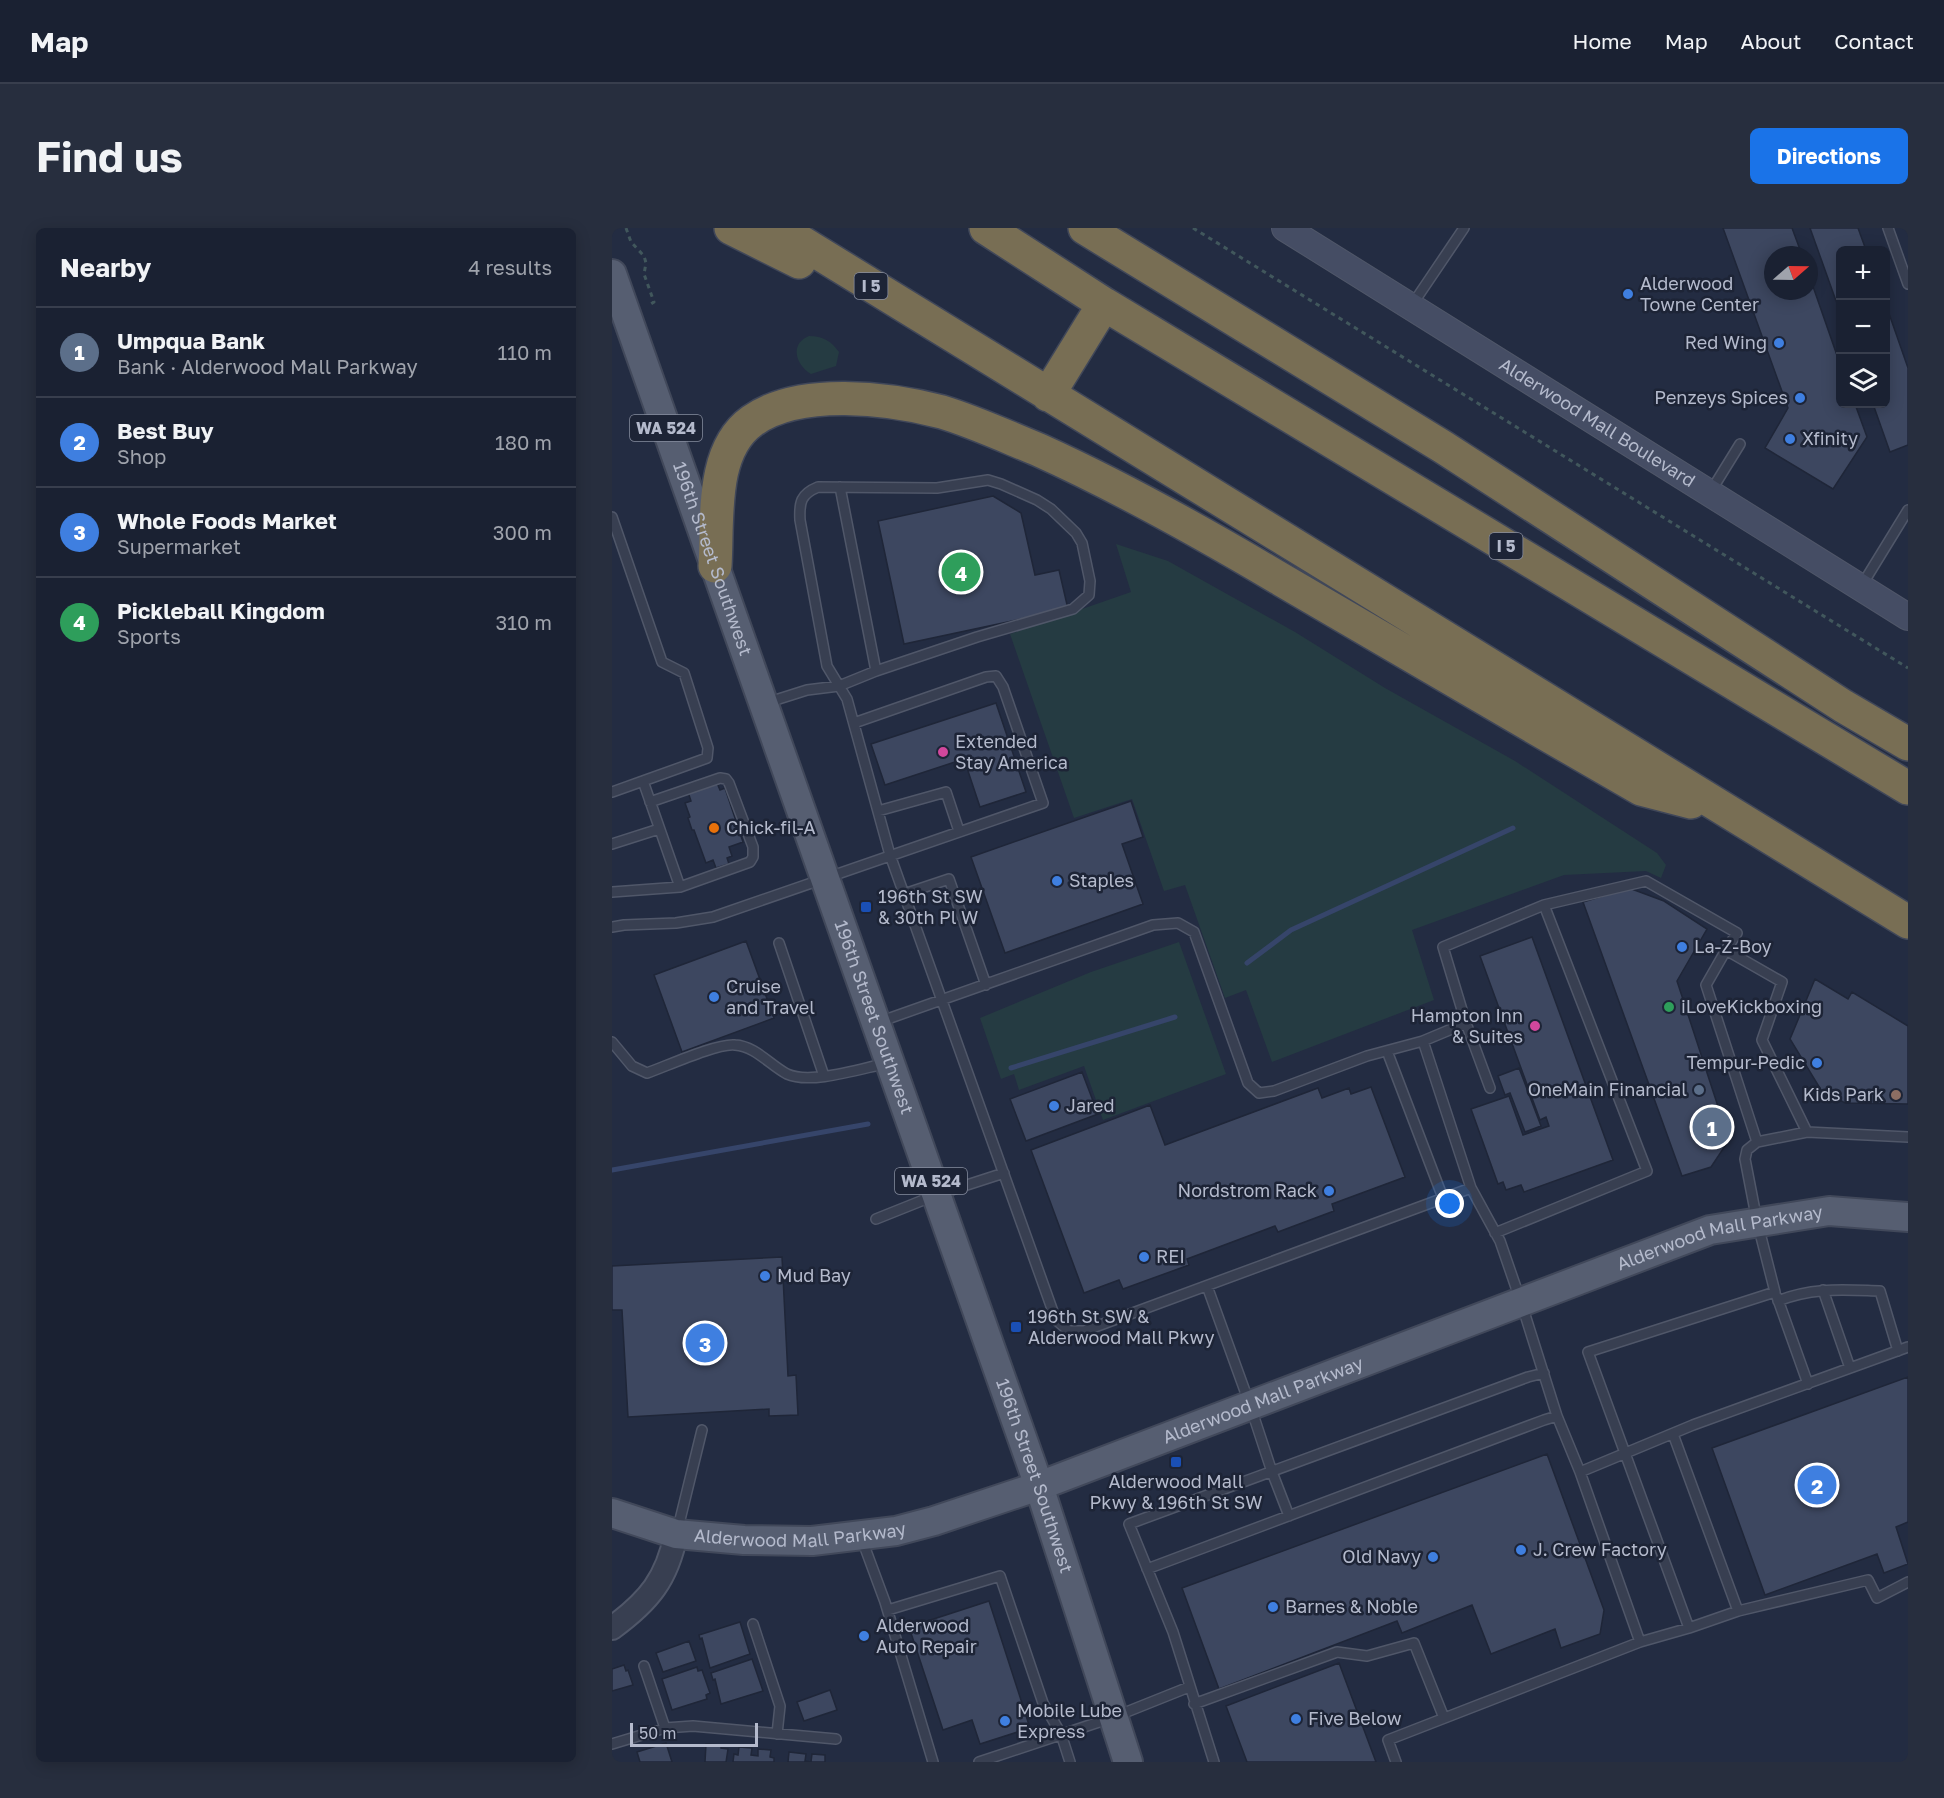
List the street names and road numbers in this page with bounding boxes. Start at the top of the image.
road number: I 5 [854,273,888,299]
street label: Alderwood Mall Boulevard [1496,353,1700,491]
road number: WA 524 [630,415,702,441]
street label: 196th Street Southwest [669,459,758,658]
road number: I 5 [1490,533,1522,559]
street label: 196th Street Southwest [831,917,919,1117]
road number: WA 524 [895,1168,967,1194]
street label: Alderwood Mall Parkway [1613,1200,1824,1275]
street label: Alderwood Mall Parkway [1159,1351,1366,1448]
street label: 196th Street Southwest [992,1375,1078,1576]
street label: Alderwood Mall Parkway [693,1517,908,1551]

